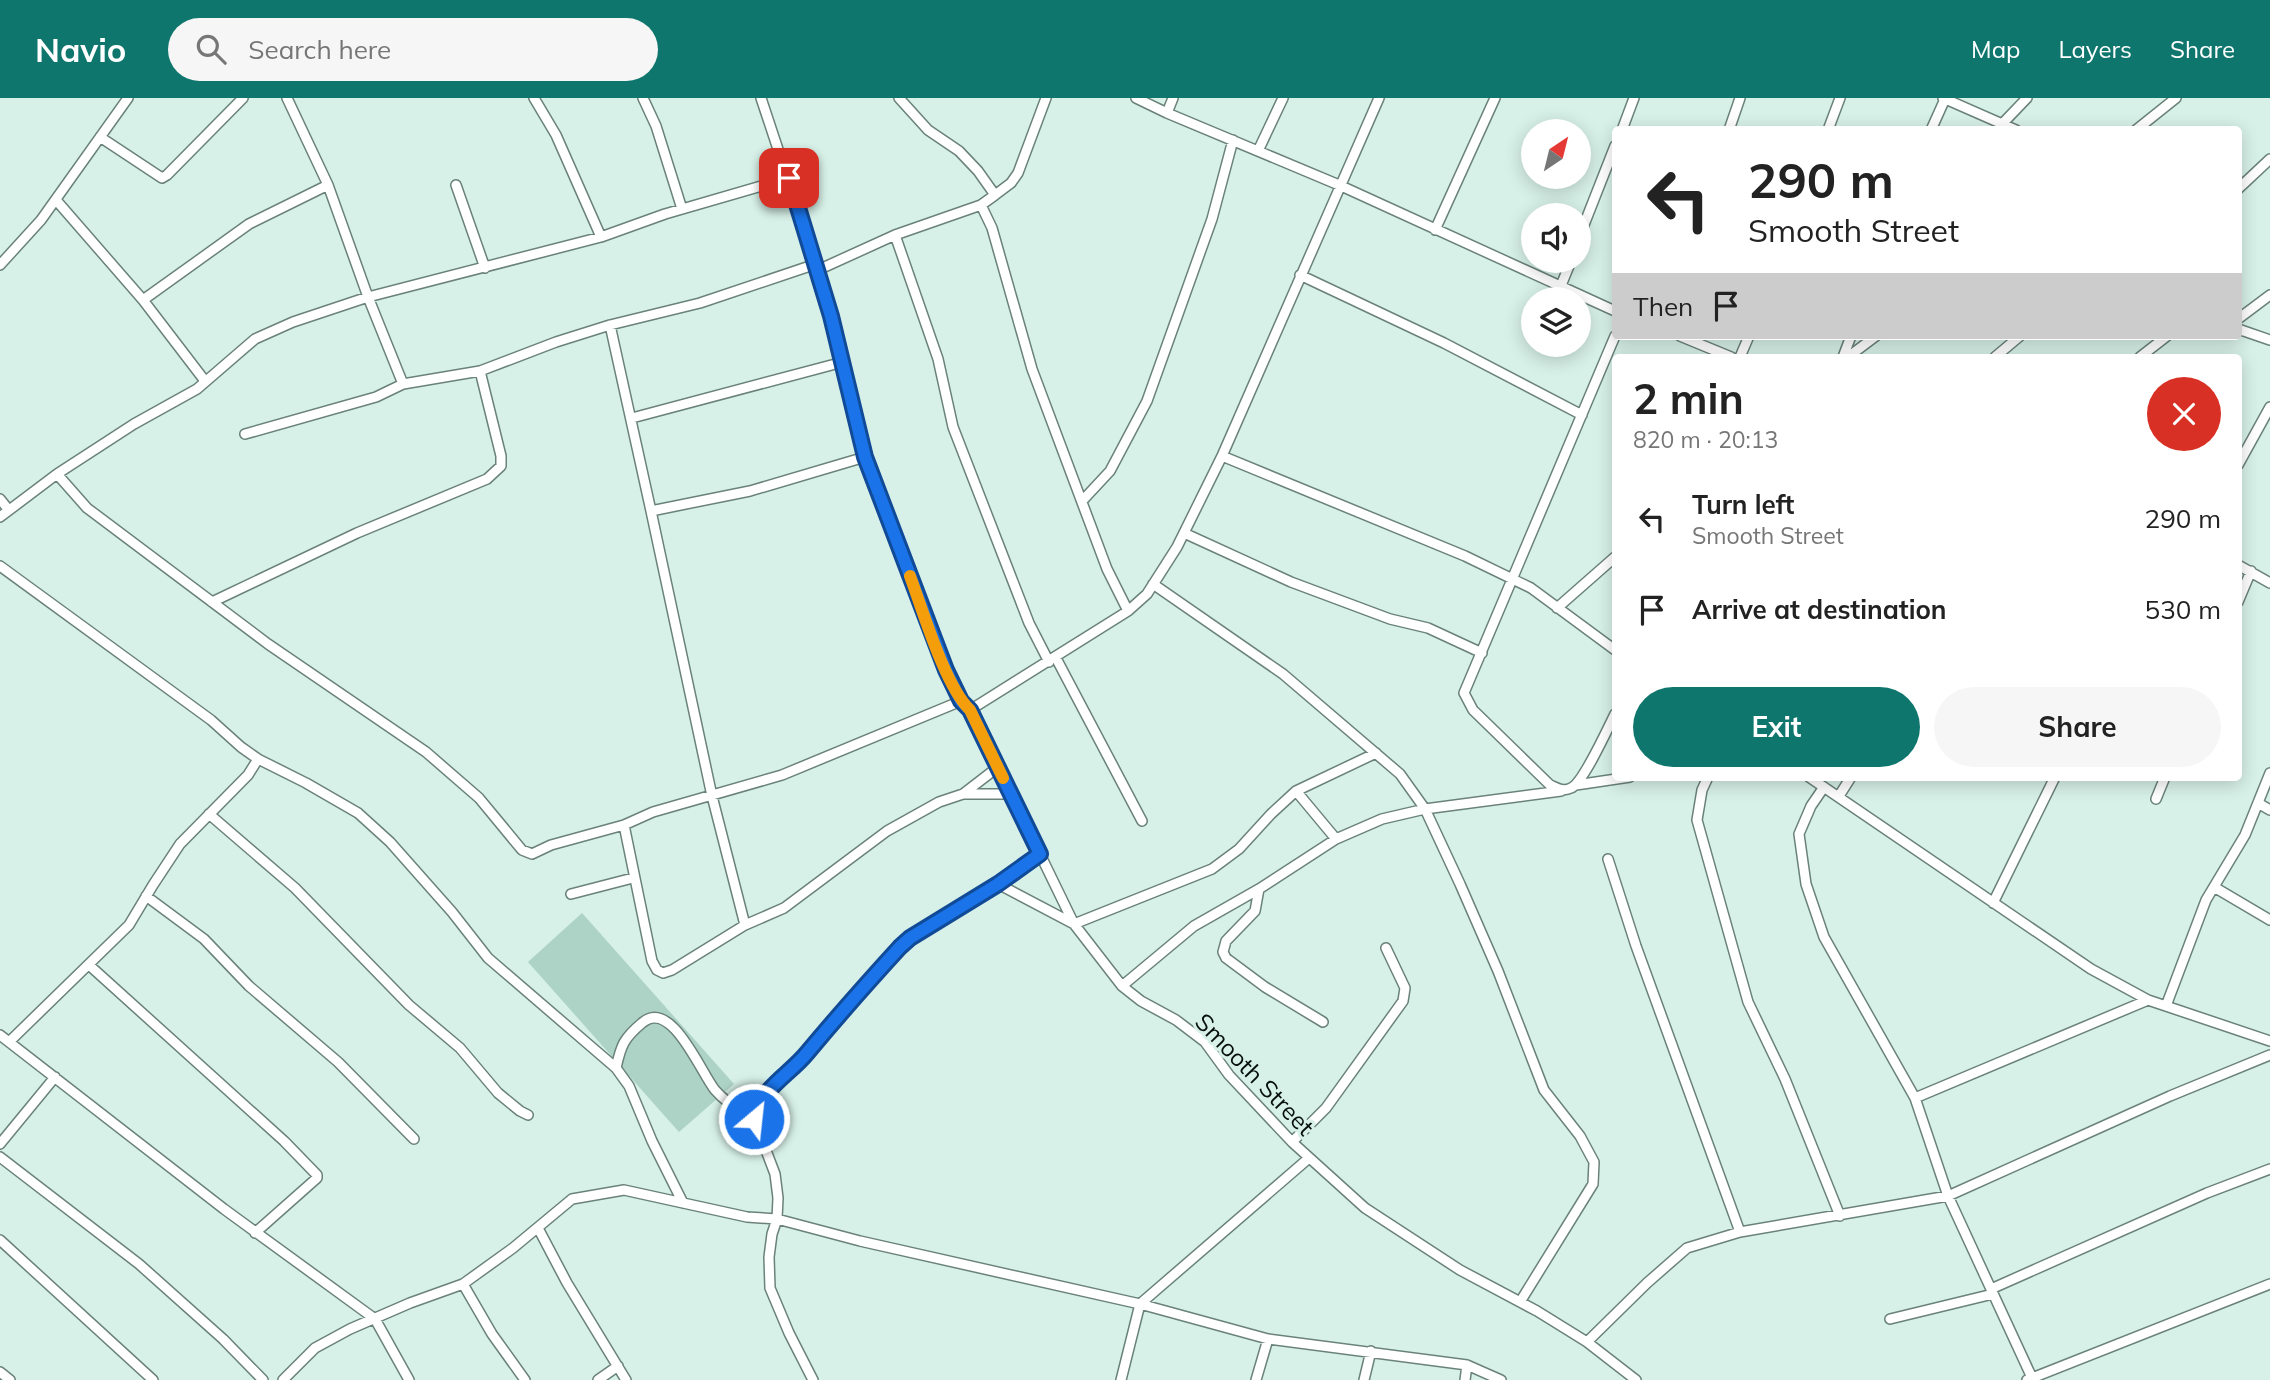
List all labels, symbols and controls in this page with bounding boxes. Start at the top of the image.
search box [168,18,658,81]
text: Navio [35,29,126,70]
icon: search [192,30,230,68]
text: Search here [248,33,391,66]
text: Map [1971,34,2020,64]
text: Layers [2058,34,2132,64]
text: Share [2170,34,2235,64]
north arrow [1521,119,1591,189]
map controls [1521,119,1591,357]
pin [759,148,819,208]
text: 290 m [1748,149,1894,210]
icon: left [1633,154,1724,245]
icon: arrive [770,159,808,197]
button: sound [1521,203,1591,273]
text: Smooth Street [1748,210,1959,250]
button: layers [1521,287,1591,357]
icon: arrive [1707,287,1745,325]
text: Then [1633,290,1693,323]
text: 2 min [1633,372,1744,425]
button: close [2147,377,2221,451]
text: 820 m · 20:13 [1633,425,1778,454]
text: Turn left [1692,488,1794,521]
icon: left [1633,500,1671,538]
text: 290 m [2145,502,2221,535]
text: Smooth Street [1692,521,1844,550]
icon: arrive [1633,591,1671,629]
text: Arrive at destination [1692,593,1947,626]
text: 530 m [2145,593,2221,626]
button: Exit [1633,687,1920,767]
button: Share [1934,687,2221,767]
street label: Smooth Street [1189,1007,1321,1141]
position arrow [717,1082,791,1156]

